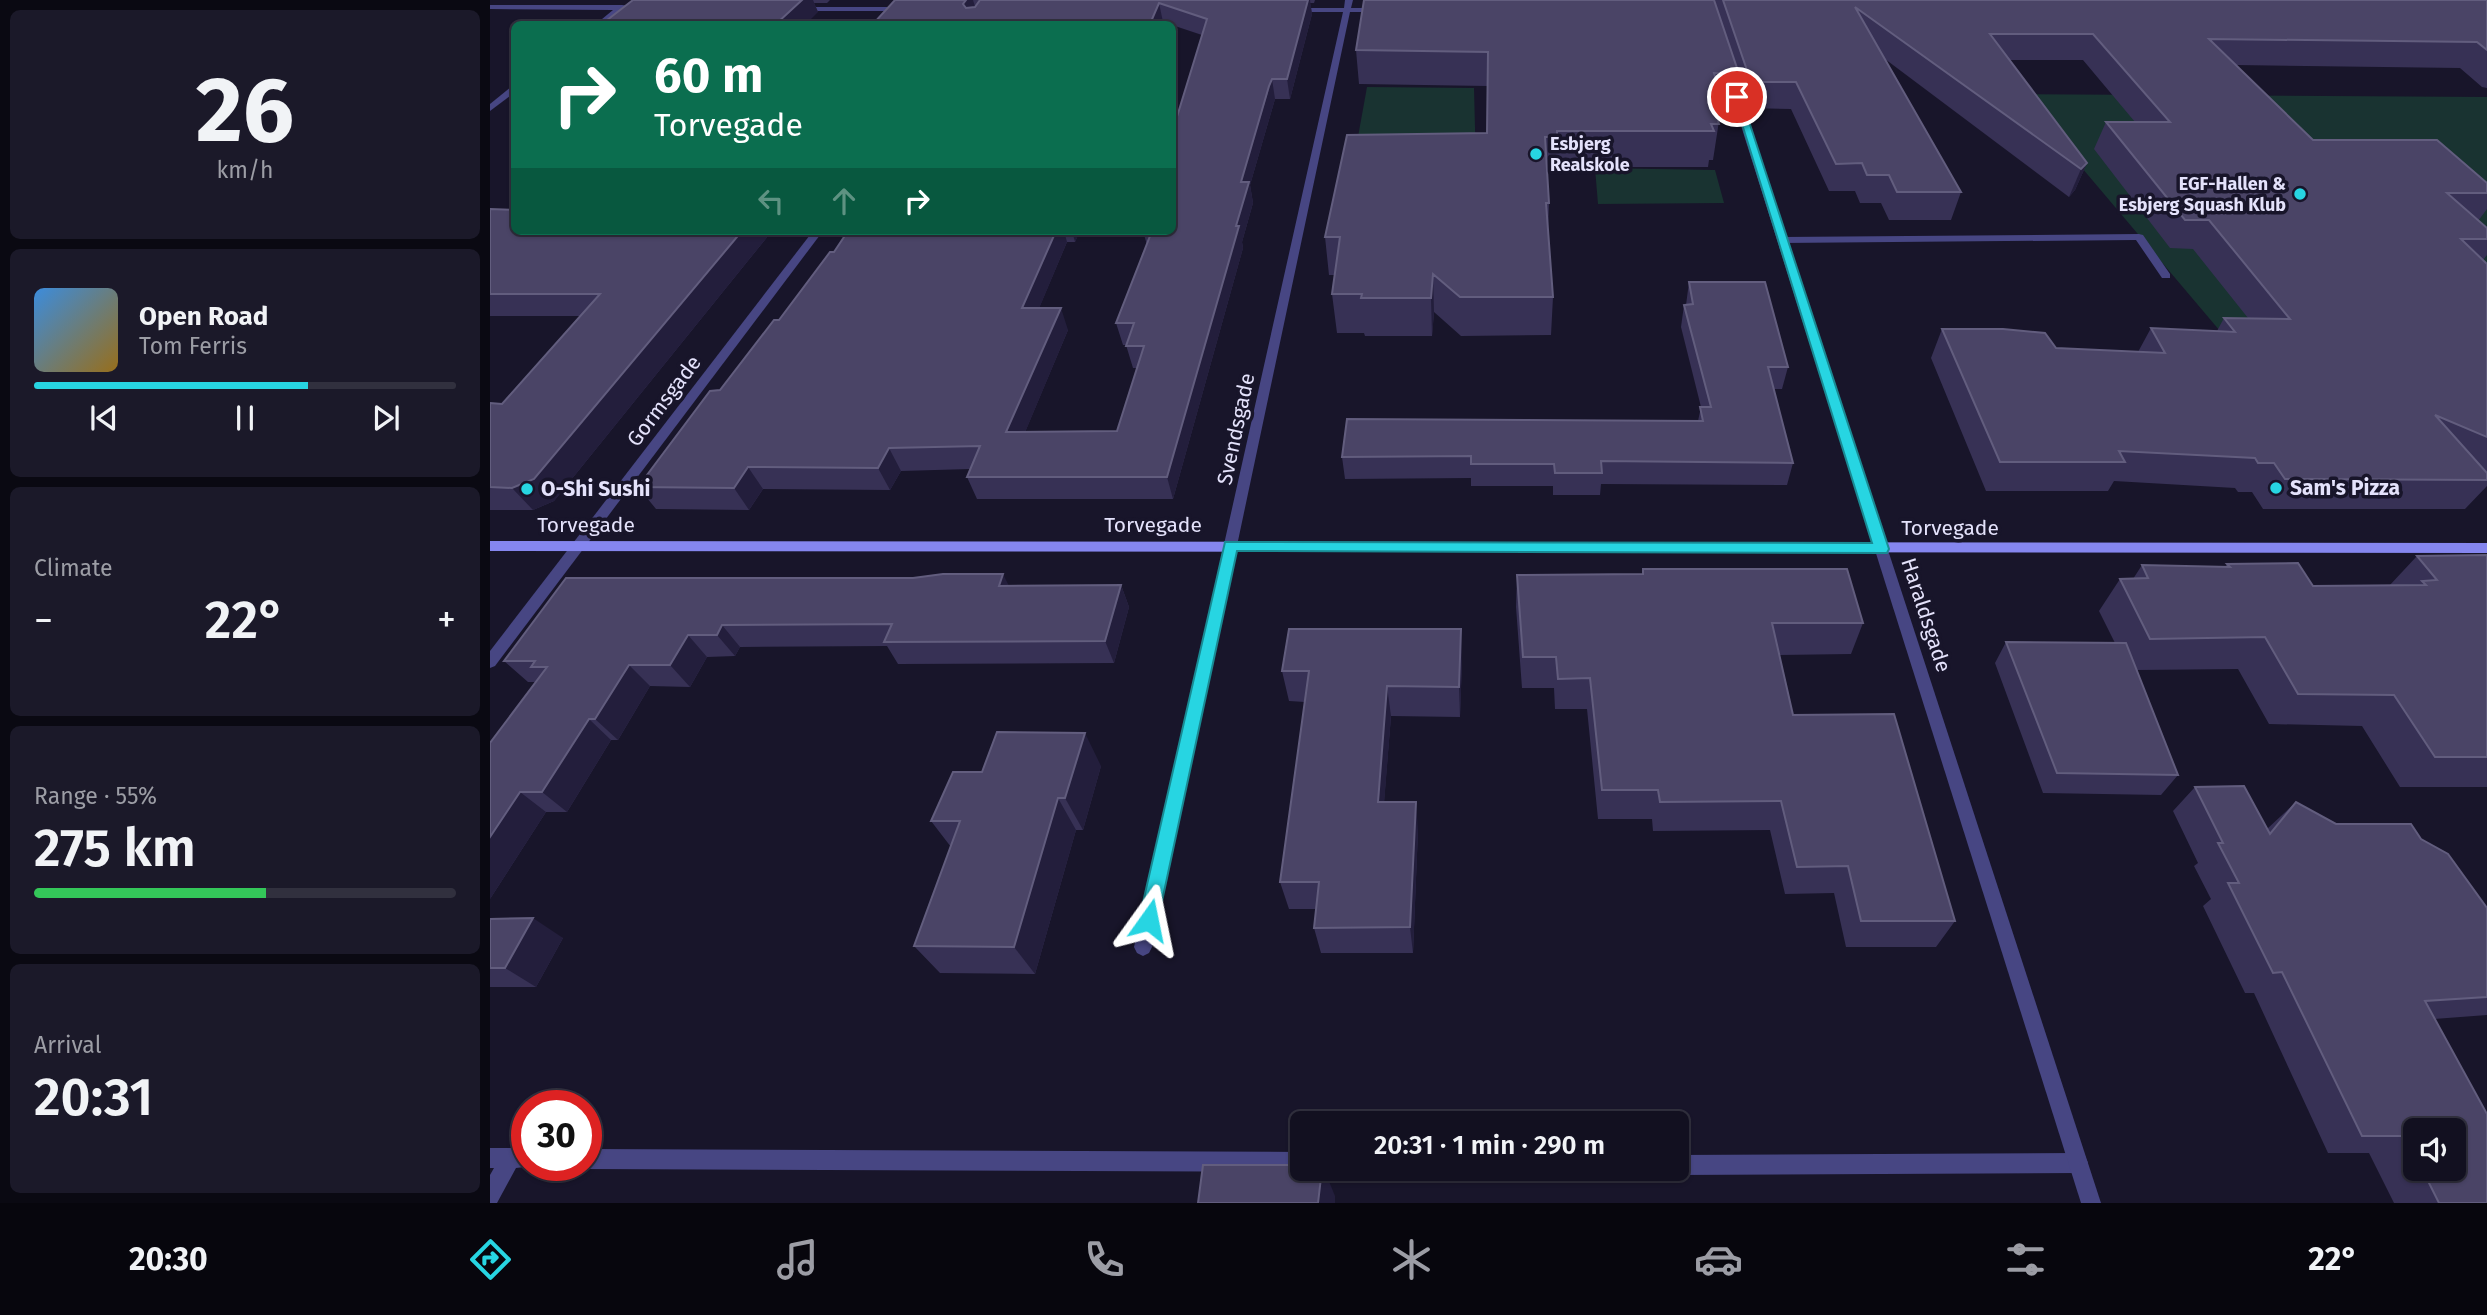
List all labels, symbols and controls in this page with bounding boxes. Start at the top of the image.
text: 60 m [654,46,763,105]
icon: right [539,49,630,140]
text: 26 [196,56,294,165]
pin [1707,67,1767,127]
icon: arrive [1718,78,1756,116]
text: Torvegade [654,106,803,144]
place label: Esbjerg Realskole [1550,133,1630,176]
marker: Esbjerg Realskole [1528,146,1544,162]
text: km/h [217,156,273,184]
place label: EGF-Hallen & Esbjerg Squash Klub [2119,173,2286,216]
icon: left [752,182,790,220]
icon: ahead [825,182,863,220]
icon: right [898,182,936,220]
marker: EGF-Hallen & Esbjerg Squash Klub [2292,186,2308,202]
text: Open Road [139,301,268,332]
text: Tom Ferris [139,332,247,360]
street label: Gormsgade [621,350,707,452]
street label: Svendsgade [1211,371,1261,487]
icon: previous [85,399,123,437]
icon: pause [226,399,264,437]
icon: next [367,399,405,437]
place label: Sam's Pizza [2290,475,2400,501]
place label: O-Shi Sushi [541,476,651,502]
marker: Sam's Pizza [2268,480,2284,496]
marker: O-Shi Sushi [519,481,535,497]
street label: Torvegade [537,512,635,538]
street label: Torvegade [1104,512,1202,538]
street label: Torvegade [1901,515,1999,541]
text: Climate [34,554,113,582]
street label: Haraldsgade [1895,555,1957,675]
text: 22° [205,589,285,652]
text: − [34,597,53,643]
text: + [437,597,456,643]
text: Range · 55% [34,782,157,810]
text: 275 km [34,817,196,880]
position arrow [1112,883,1186,957]
text: Arrival [34,1031,101,1059]
text: 20:31 [34,1066,153,1129]
speed limit sign: 30 [511,1090,602,1181]
map controls [2403,1118,2466,1181]
button: sound [2403,1118,2466,1181]
text: 20:31 · 1 min · 290 m [1374,1130,1605,1161]
icon: directions [466,1235,515,1284]
icon: music [773,1235,822,1284]
icon: phone [1080,1235,1129,1284]
icon: climate [1387,1235,1436,1284]
icon: car [1694,1235,1743,1284]
icon: filters [2001,1235,2050,1284]
text: 20:30 [129,1240,208,1278]
text: 22° [2308,1240,2358,1278]

